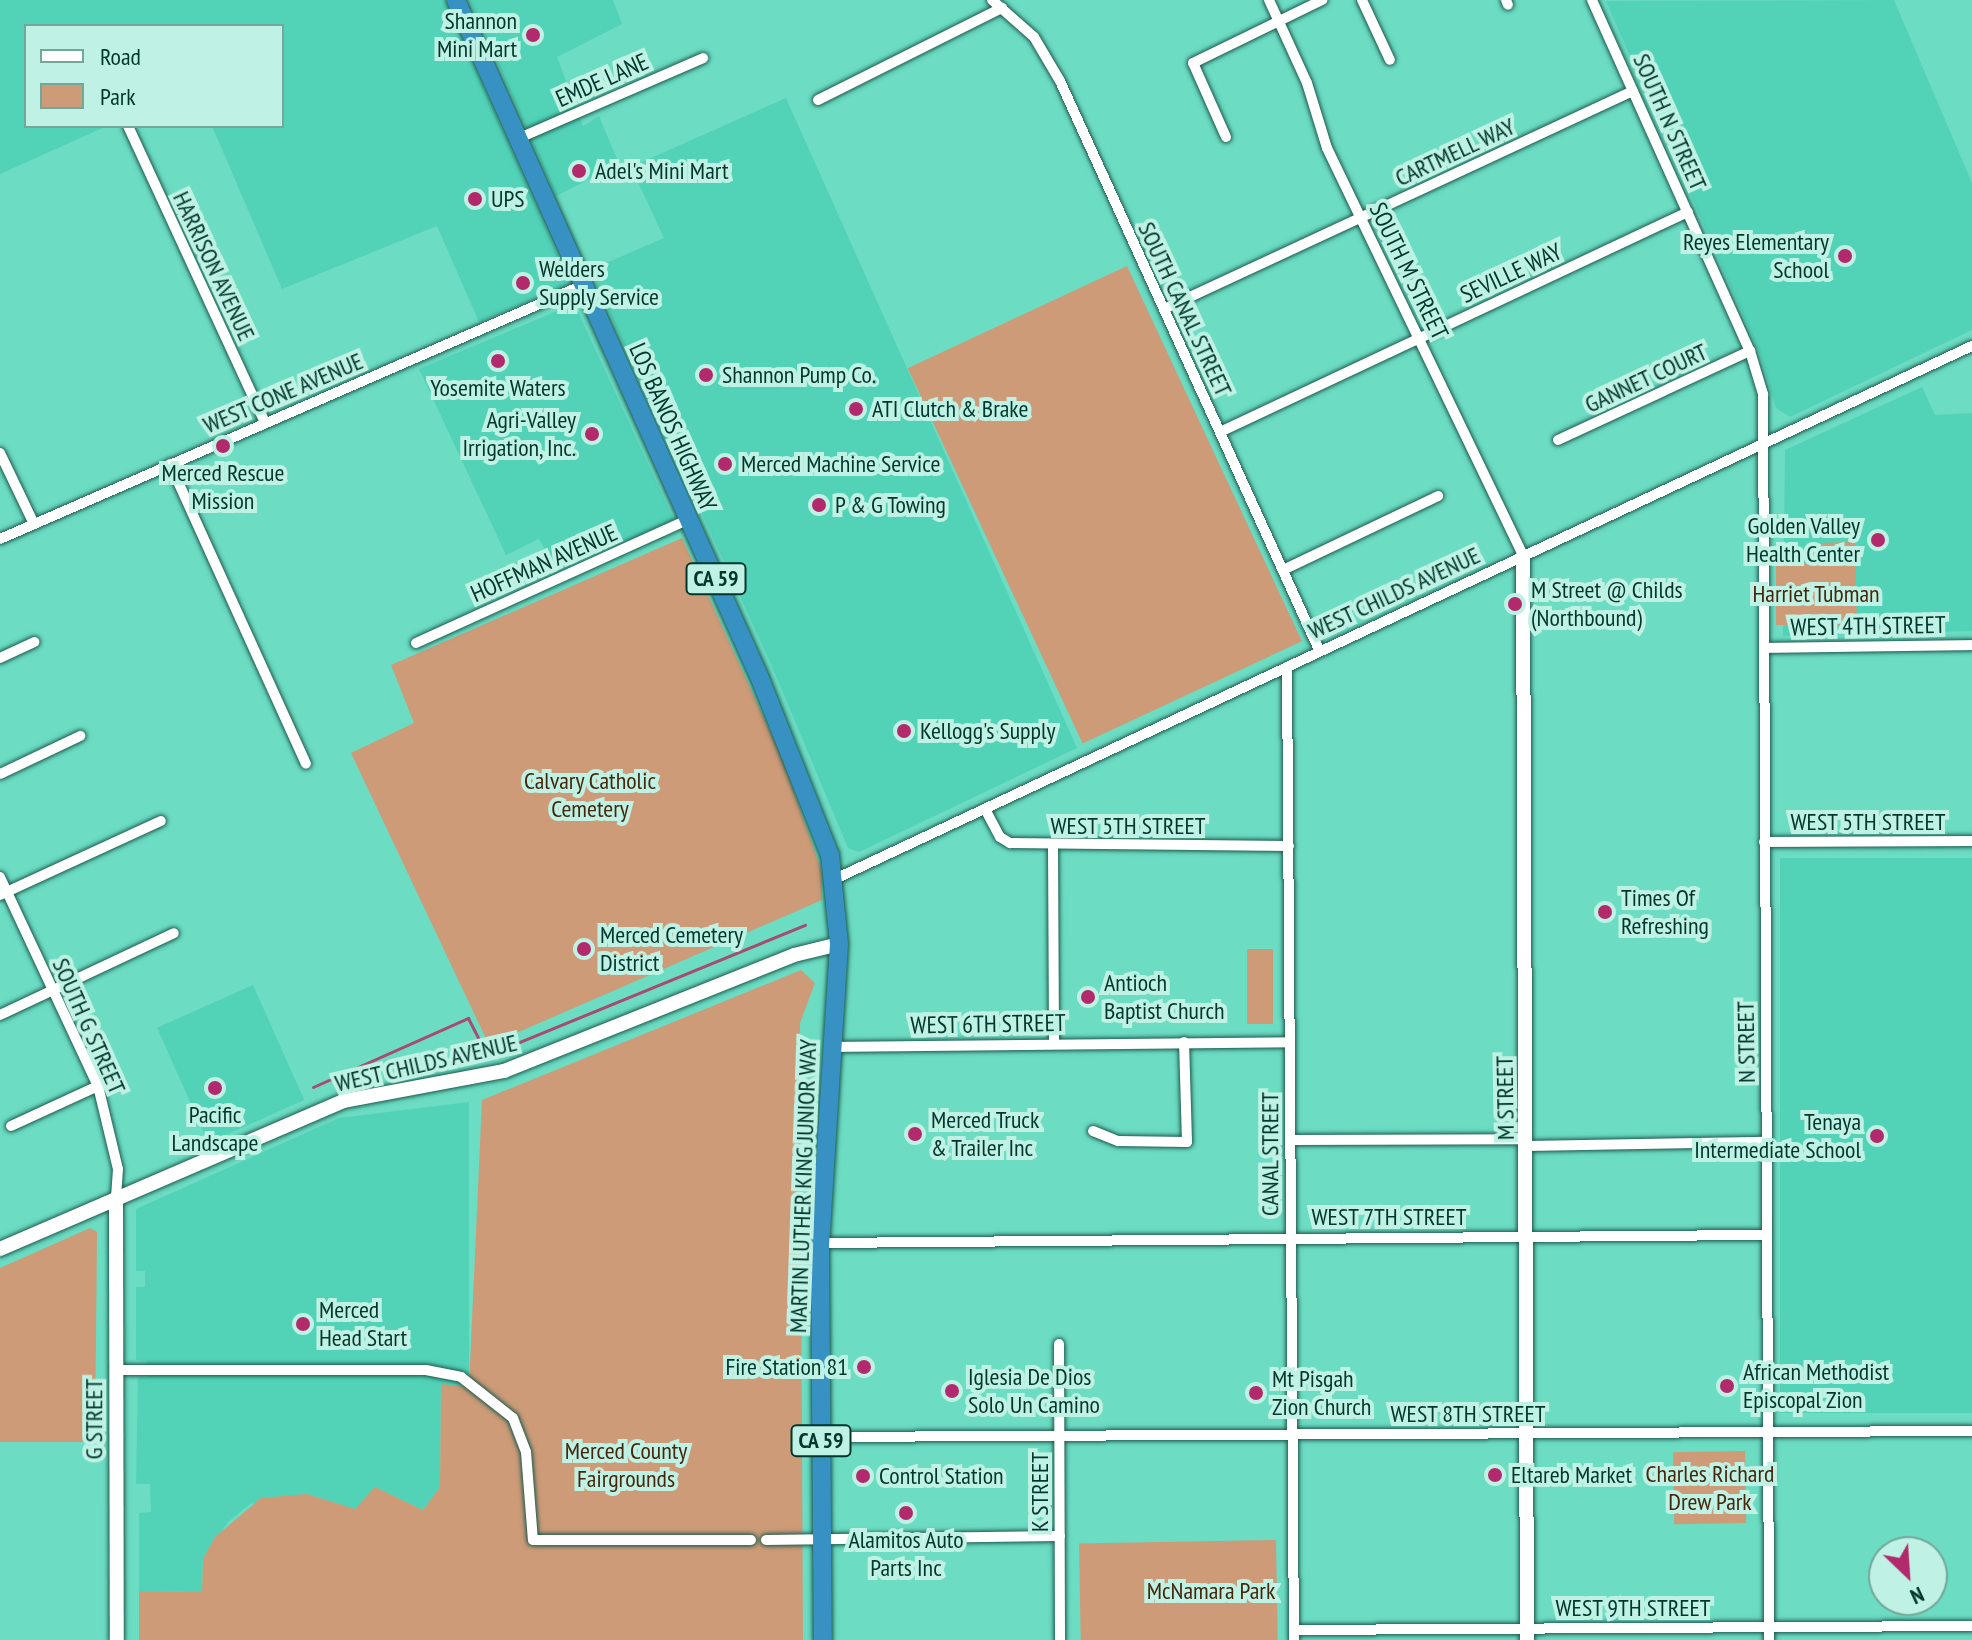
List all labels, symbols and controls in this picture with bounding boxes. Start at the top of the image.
place label: Shannon Mini Mart [437,7,517,63]
legend [24,24,284,128]
marker: Shannon Mini Mart [524,26,542,44]
text: Road [100,41,141,72]
street label: EMDE LANE [551,47,653,113]
street label: SOUTH N STREET [1627,49,1713,195]
text: Park [100,81,136,112]
street label: CARTMELL WAY [1390,112,1520,192]
place label: Adel's Mini Mart [595,157,729,185]
marker: Adel's Mini Mart [570,162,588,180]
place label: UPS [491,185,525,213]
street label: HARRISON AVENUE [167,187,261,345]
marker: UPS [466,190,484,208]
street label: SOUTH M STREET [1363,198,1455,344]
street label: SOUTH CANAL STREET [1132,217,1238,401]
place label: Reyes Elementary School [1683,228,1829,284]
street label: SEVILLE WAY [1456,237,1566,309]
marker: Reyes Elementary School [1836,247,1854,265]
place label: Welders Supply Service [539,255,660,311]
marker: Welders Supply Service [514,274,532,292]
street label: GANNET COURT [1580,337,1712,419]
street label: LOS BANOS HIGHWAY [623,339,723,515]
street label: WEST CONE AVENUE [198,346,368,440]
marker: Yosemite Waters [489,352,507,370]
place label: Shannon Pump Co. [722,361,876,389]
marker: Shannon Pump Co. [697,366,715,384]
place label: Yosemite Waters [430,374,566,402]
place label: ATI Clutch & Brake [872,395,1028,423]
marker: ATI Clutch & Brake [847,400,865,418]
place label: Agri-Valley Irrigation, Inc. [461,406,576,462]
marker: Agri-Valley Irrigation, Inc. [583,425,601,443]
marker: Merced Rescue Mission [214,437,232,455]
place label: Merced Machine Service [741,450,940,478]
marker: Merced Machine Service [716,455,734,473]
place label: Merced Rescue Mission [162,459,284,515]
place label: P & G Towing [835,491,947,519]
marker: P & G Towing [810,496,828,514]
place label: Golden Valley Health Center [1746,512,1860,568]
street label: HOFFMAN AVENUE [466,518,622,608]
marker: Golden Valley Health Center [1867,529,1889,551]
street label: WEST CHILDS AVENUE [1303,540,1485,646]
road number: CA 59 [684,561,748,597]
place label: M Street @ Childs (Northbound) [1531,576,1683,632]
park label: Harriet Tubman [1752,580,1880,608]
marker: M Street @ Childs (Northbound) [1506,595,1524,613]
street label: WEST 4TH STREET [1790,610,1946,642]
place label: Kellogg's Supply [920,717,1056,745]
marker: Kellogg's Supply [895,722,913,740]
park label: Calvary Catholic Cemetery [524,767,656,823]
street label: WEST 5TH STREET [1790,808,1946,836]
street label: WEST 5TH STREET [1050,812,1206,840]
place label: Times Of Refreshing [1621,884,1709,940]
marker: Times Of Refreshing [1596,903,1614,921]
place label: Merced Cemetery District [600,921,743,977]
marker: Merced Cemetery District [575,940,593,958]
street label: SOUTH G STREET [46,954,132,1098]
place label: Antioch Baptist Church [1104,969,1225,1025]
marker: Antioch Baptist Church [1079,988,1097,1006]
street label: N STREET [1731,1001,1761,1083]
street label: WEST 6TH STREET [910,1008,1066,1040]
street label: WEST CHILDS AVENUE [331,1028,521,1098]
street label: MARTIN LUTHER KING JUNIOR WAY [783,1038,823,1334]
street label: M STREET [1490,1056,1520,1140]
marker: Pacific Landscape [206,1079,224,1097]
street label: CANAL STREET [1256,1092,1284,1216]
place label: Pacific Landscape [172,1101,258,1157]
place label: Merced Truck & Trailer Inc [931,1106,1040,1162]
place label: Tenaya Intermediate School [1694,1108,1861,1164]
marker: Merced Truck & Trailer Inc [906,1125,924,1143]
marker: Tenaya Intermediate School [1868,1127,1886,1145]
street label: WEST 7TH STREET [1311,1203,1467,1231]
place label: Merced Head Start [319,1296,407,1352]
marker: Merced Head Start [294,1315,312,1333]
place label: Fire Station 81 [725,1353,848,1381]
marker: Fire Station 81 [855,1358,873,1376]
place label: African Methodist Episcopal Zion [1743,1358,1889,1414]
place label: Iglesia De Dios Solo Un Camino [968,1363,1100,1419]
place label: Mt Pisgah Zion Church [1272,1365,1371,1421]
marker: African Methodist Episcopal Zion [1718,1377,1736,1395]
street label: G STREET [80,1379,108,1459]
marker: Iglesia De Dios Solo Un Camino [943,1382,961,1400]
marker: Mt Pisgah Zion Church [1247,1384,1265,1402]
street label: WEST 8TH STREET [1390,1400,1546,1428]
road number: CA 59 [789,1423,853,1459]
park label: Merced County Fairgrounds [565,1437,687,1493]
street label: K STREET [1026,1452,1054,1532]
park label: Charles Richard Drew Park [1646,1460,1774,1516]
place label: Eltareb Market [1511,1461,1632,1489]
place label: Control Station [879,1462,1004,1490]
marker: Eltareb Market [1486,1466,1504,1484]
marker: Control Station [854,1467,872,1485]
marker: Alamitos Auto Parts Inc [897,1504,915,1522]
place label: Alamitos Auto Parts Inc [848,1526,964,1582]
north arrow [1868,1536,1948,1616]
park label: McNamara Park [1147,1577,1275,1605]
text: N [1906,1581,1929,1611]
street label: WEST 9TH STREET [1555,1594,1711,1622]

